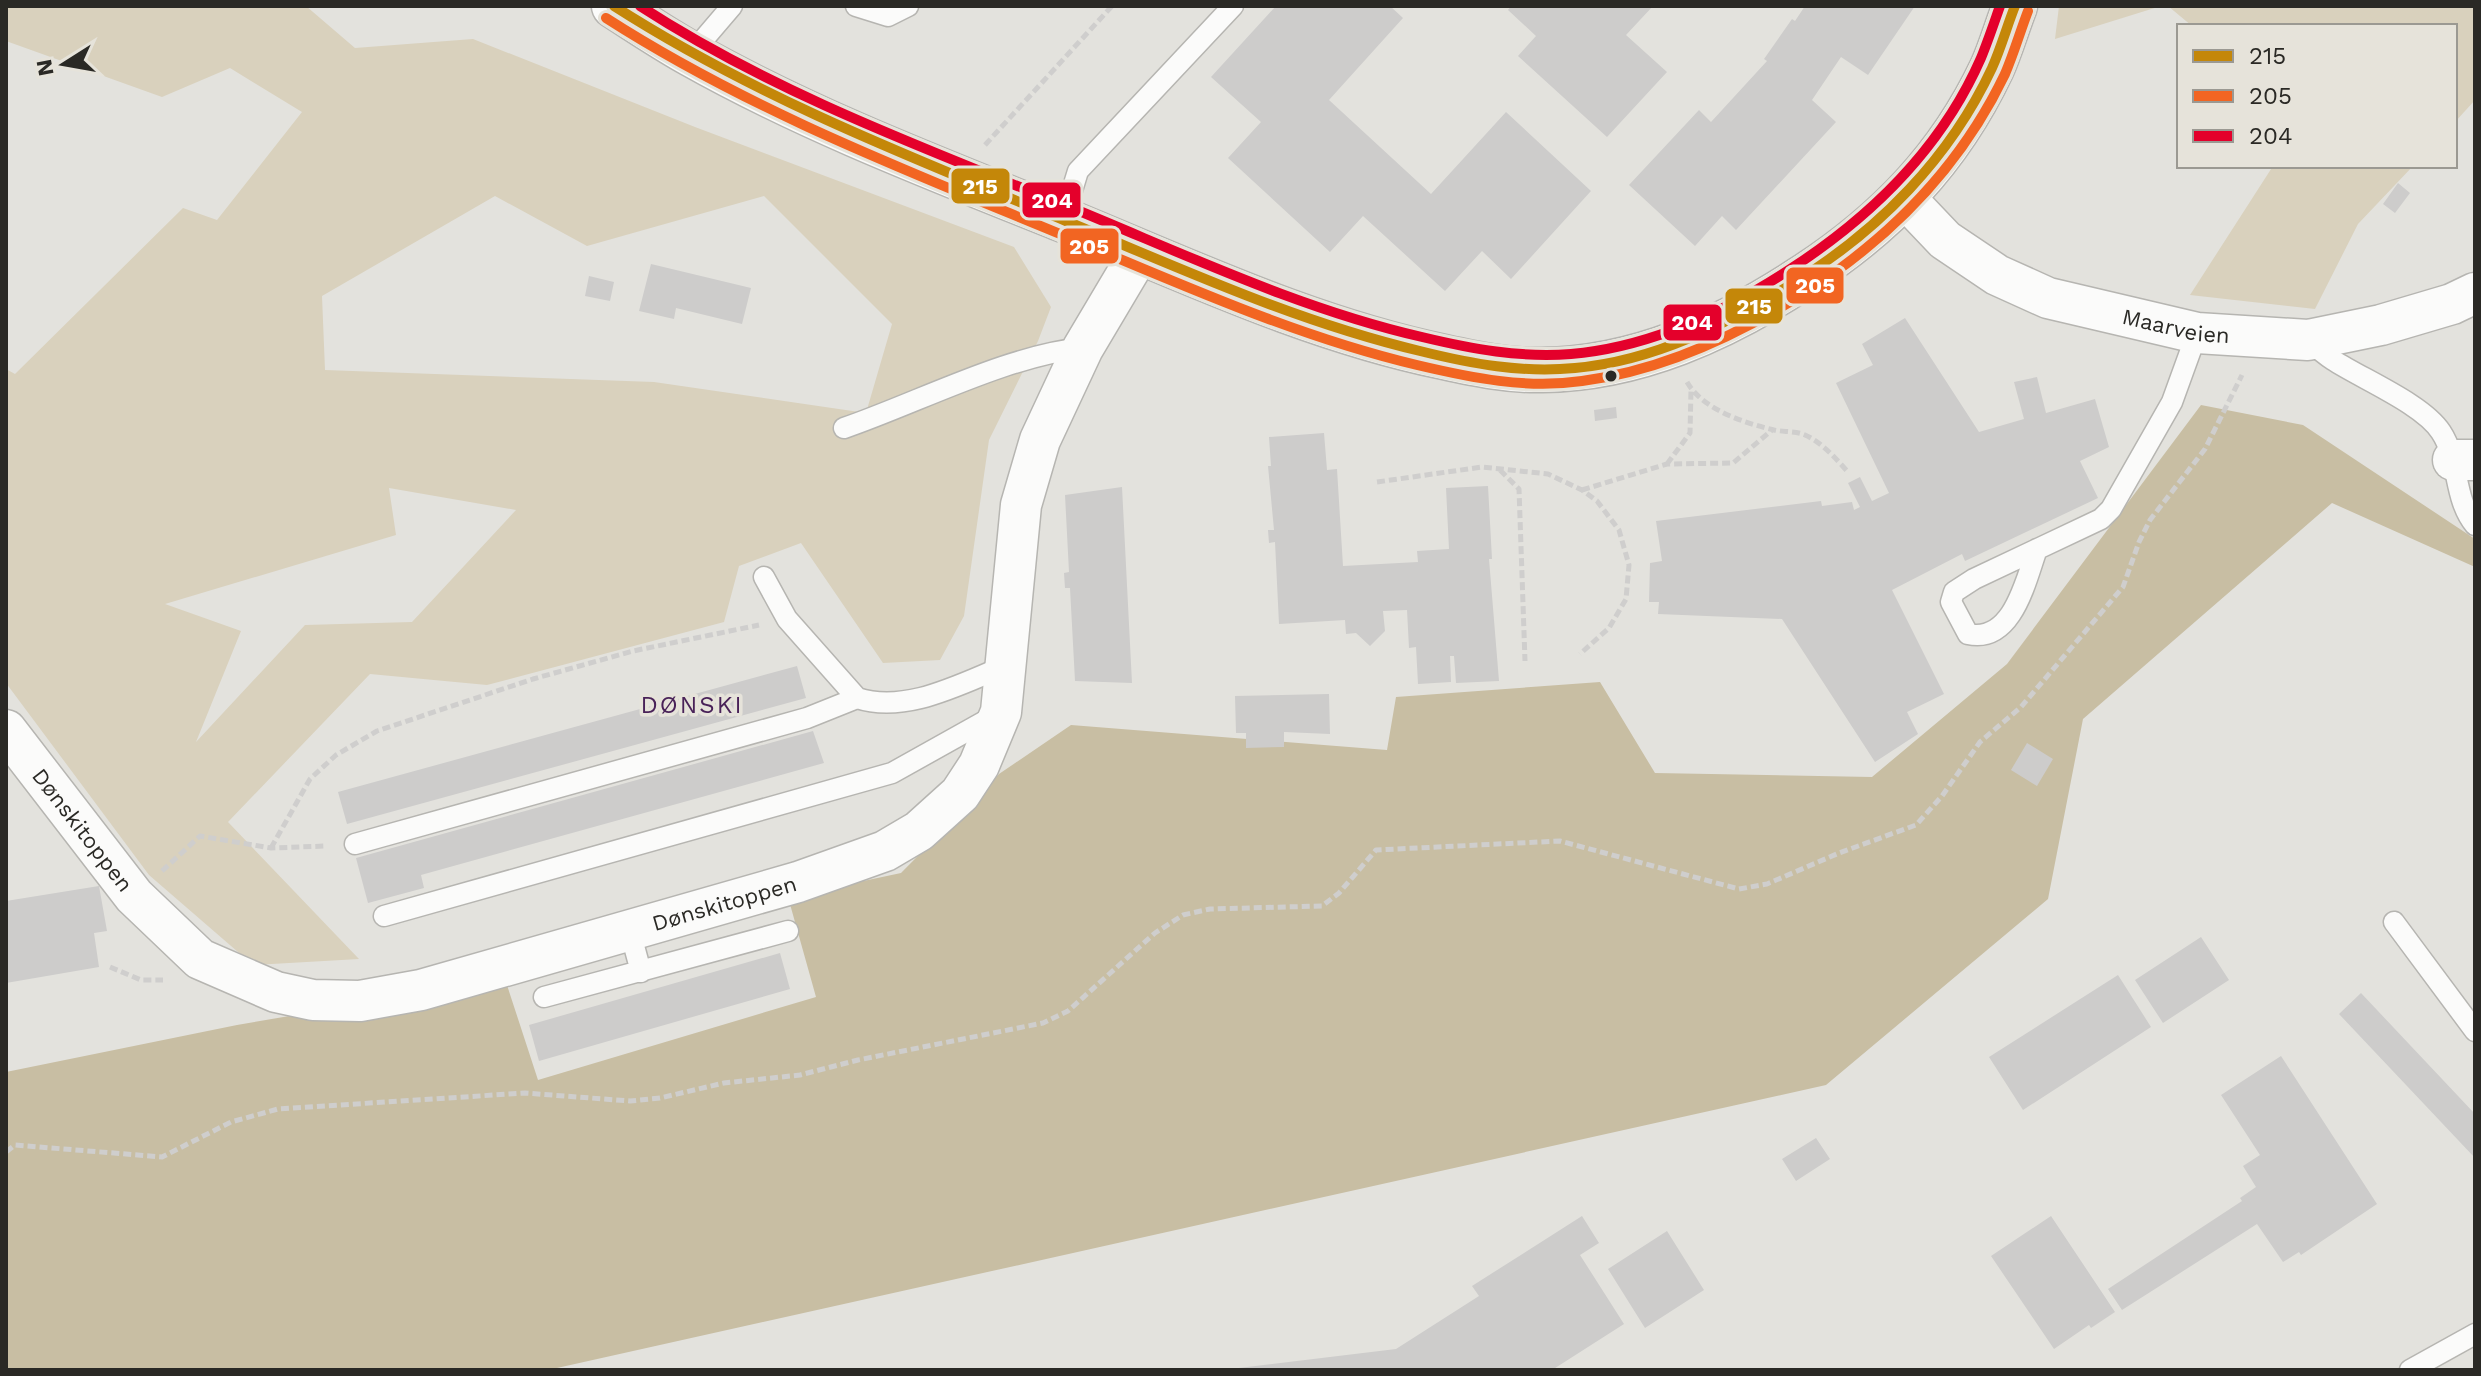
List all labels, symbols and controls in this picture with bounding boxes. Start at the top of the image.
north arrow [24,24,104,104]
legend [2177,24,2457,168]
text: 215 [2249,42,2286,70]
text: N [31,57,59,78]
text: 205 [2249,82,2292,110]
text: 204 [2249,122,2293,150]
line badge: 215 [950,167,1011,205]
text: 215 [962,174,998,199]
line badge: 204 [1021,181,1082,219]
text: 204 [1031,188,1073,213]
line badge: 205 [1059,227,1120,265]
text: 205 [1069,234,1109,259]
line badge: 205 [1785,266,1845,305]
text: 205 [1795,273,1835,298]
line badge: 215 [1724,287,1784,325]
text: 215 [1736,294,1772,319]
line badge: 204 [1662,303,1723,342]
street label: Maarveien [2120,303,2230,348]
text: 204 [1671,310,1713,335]
unlabelled marker [1603,368,1619,384]
district label: DØNSKI [640,691,744,719]
street label: Dønskitoppen [28,763,138,896]
street label: Dønskitoppen [649,871,799,936]

